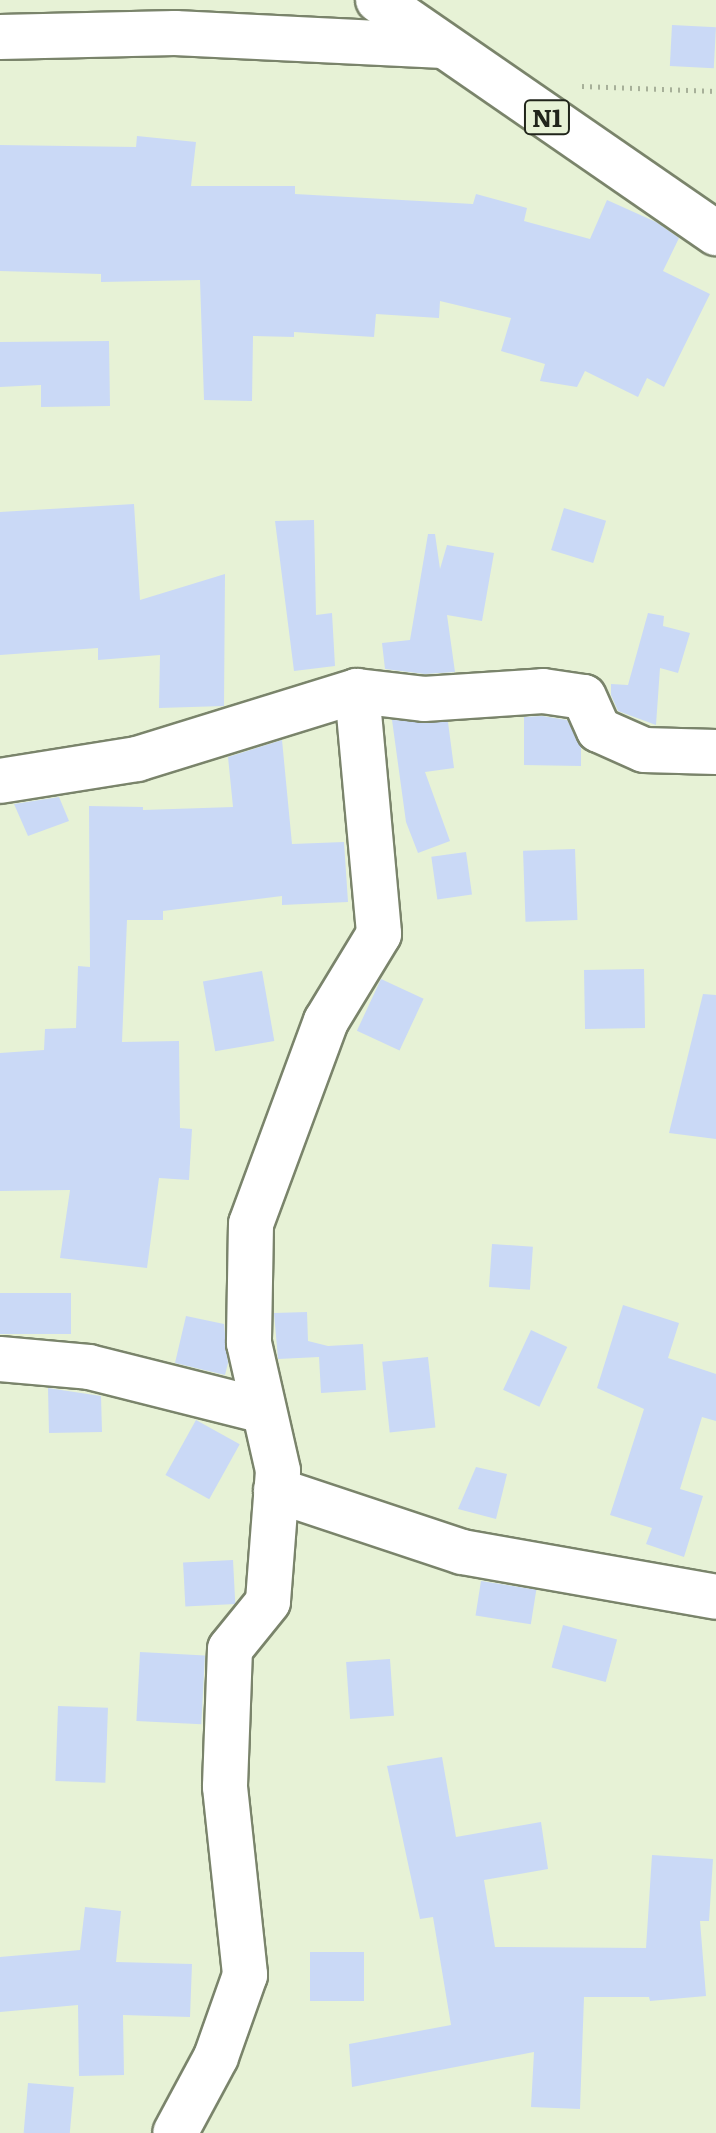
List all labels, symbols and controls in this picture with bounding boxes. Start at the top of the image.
road number: N1 [523,97,571,137]

